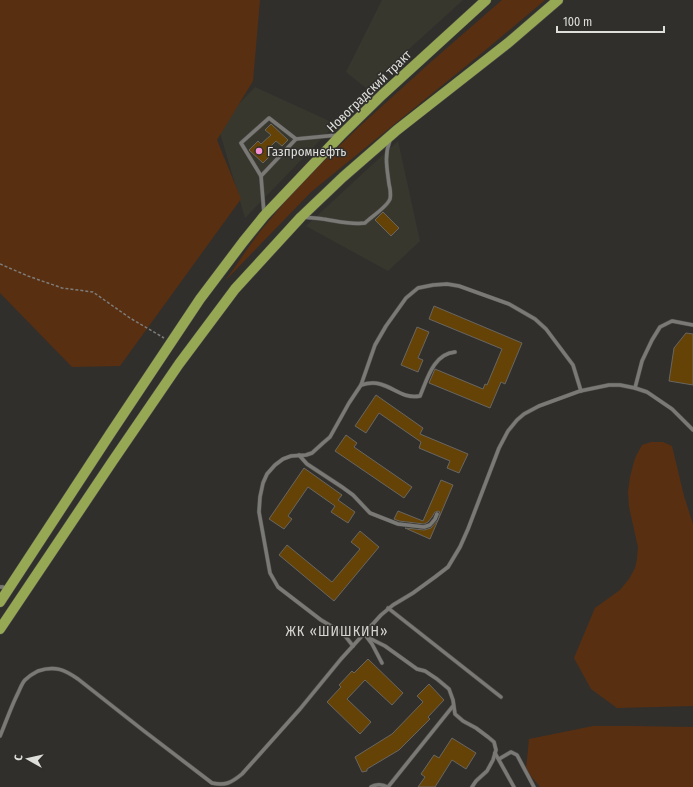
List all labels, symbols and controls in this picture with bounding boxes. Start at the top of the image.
scale bar [557,8,664,34]
text: 100 m [563,15,592,29]
street label: Новоградский тракт [324,46,415,135]
place label: Газпромнефть [267,144,346,159]
marker: Газпромнефть [254,146,264,156]
district label: ЖК «ШИШКИН» [285,623,389,640]
north arrow [8,739,48,779]
text: С [12,754,25,761]

